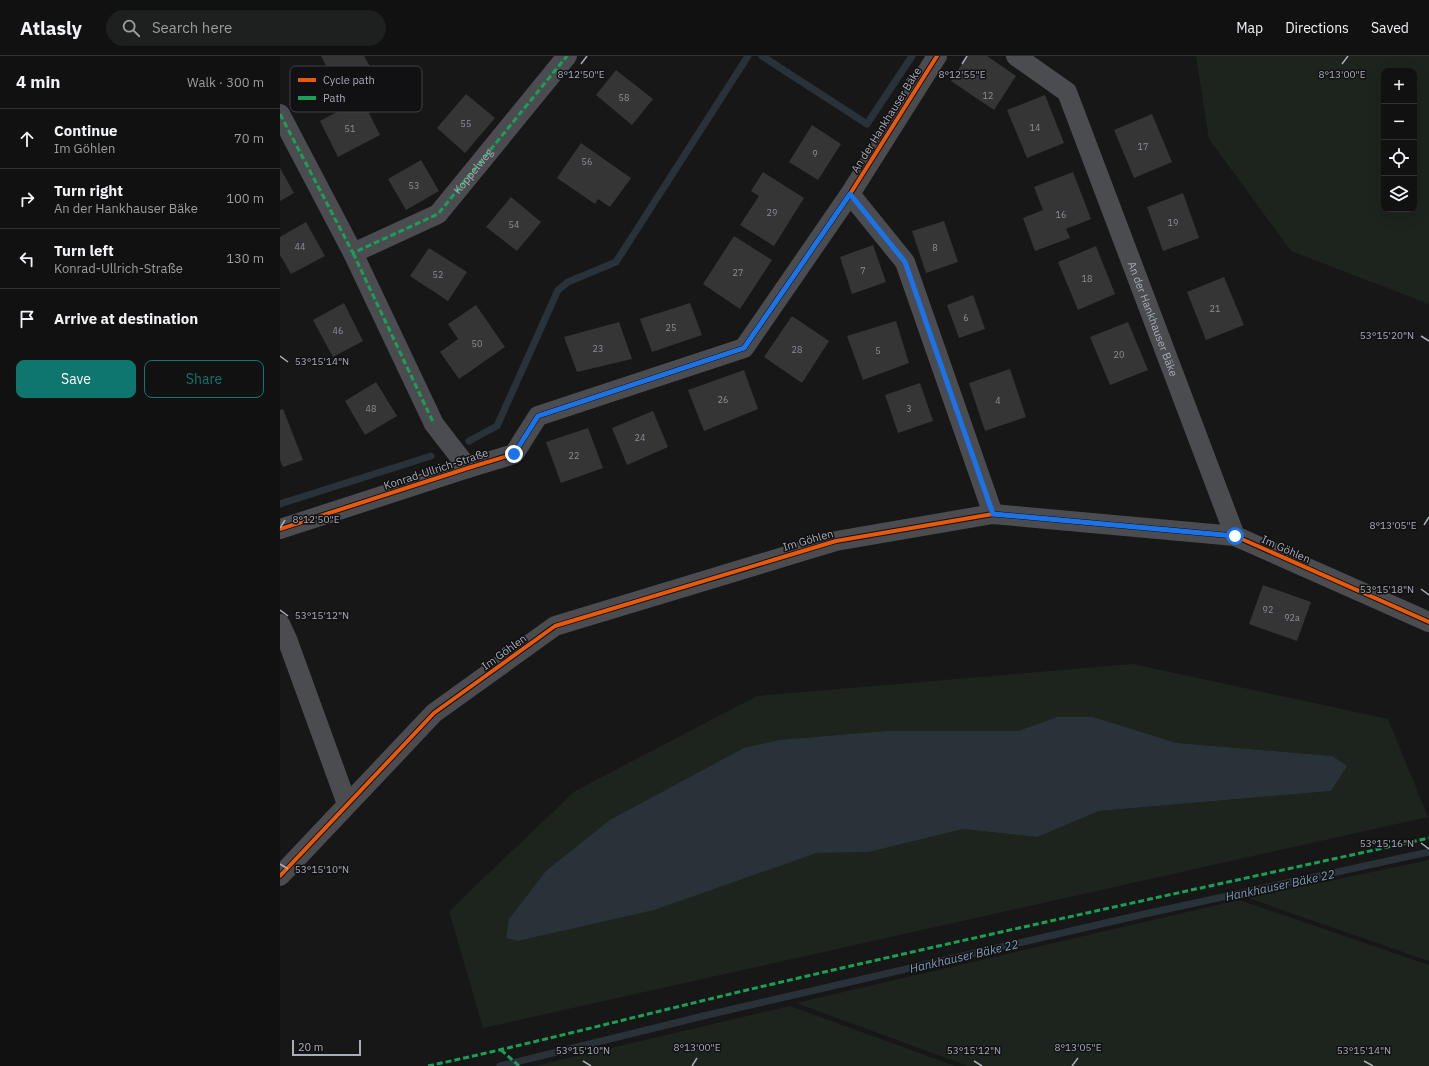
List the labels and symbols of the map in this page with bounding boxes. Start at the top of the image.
street label: An der Hankhauser Bäke [848,65,924,175]
legend [290,66,422,112]
text: 8°12'50"E [557,68,605,81]
text: 8°12'55"E [938,68,986,81]
text: 8°13'00"E [1318,68,1366,81]
text: Cycle path [323,73,375,87]
house number: 12 [983,90,993,101]
text: Path [323,91,346,105]
house number: 58 [619,92,629,103]
house number: 55 [461,118,471,129]
house number: 14 [1030,122,1040,133]
house number: 51 [345,123,355,134]
house number: 17 [1138,141,1148,152]
street label: Koppelweg [450,145,496,197]
house number: 9 [812,148,818,159]
house number: 56 [582,156,592,167]
house number: 53 [409,180,419,191]
house number: 29 [767,207,777,218]
house number: 16 [1056,209,1066,220]
house number: 19 [1168,217,1178,228]
house number: 54 [509,219,519,230]
house number: 44 [295,241,305,252]
house number: 8 [932,242,938,253]
street label: An der Hankhauser Bäke [1125,259,1181,378]
house number: 7 [860,265,866,276]
house number: 27 [733,267,743,278]
house number: 52 [433,269,443,280]
house number: 18 [1082,273,1092,284]
house number: 21 [1210,303,1220,314]
house number: 6 [963,312,969,323]
house number: 25 [666,322,676,333]
house number: 46 [333,325,343,336]
text: 53°15'20"N [1360,329,1414,342]
house number: 50 [472,338,482,349]
house number: 23 [593,343,603,354]
house number: 28 [792,344,802,355]
house number: 5 [875,345,881,356]
house number: 20 [1114,349,1124,360]
text: 53°15'14"N [295,355,349,368]
house number: 26 [718,394,728,405]
house number: 4 [995,395,1001,406]
house number: 48 [366,403,376,414]
house number: 3 [906,403,912,414]
house number: 24 [635,432,645,443]
street label: Konrad-Ullrich-Straße [382,445,490,493]
route end [505,445,523,463]
house number: 22 [569,450,579,461]
text: 8°12'50"E [292,513,340,526]
text: 8°13'05"E [1369,519,1417,532]
street label: Im Göhlen [781,526,835,554]
route start [1226,527,1244,545]
street label: Im Göhlen [1259,532,1313,566]
text: 53°15'18"N [1360,583,1414,596]
house number: 92 [1263,604,1273,615]
text: 53°15'12"N [295,609,349,622]
house number: 92a [1284,612,1300,623]
street label: Im Göhlen [479,631,529,673]
text: 53°15'16"N [1360,837,1414,850]
text: 53°15'10"N [295,863,349,876]
water label: Hankhauser Bäke 22 [1224,866,1336,904]
water label: Hankhauser Bäke 22 [908,936,1020,976]
scale bar [292,1038,361,1057]
text: 8°13'00"E [673,1041,721,1054]
text: 8°13'05"E [1054,1041,1102,1054]
text: 53°15'10"N [556,1044,610,1057]
text: 53°15'12"N [947,1044,1001,1057]
text: 53°15'14"N [1337,1044,1391,1057]

